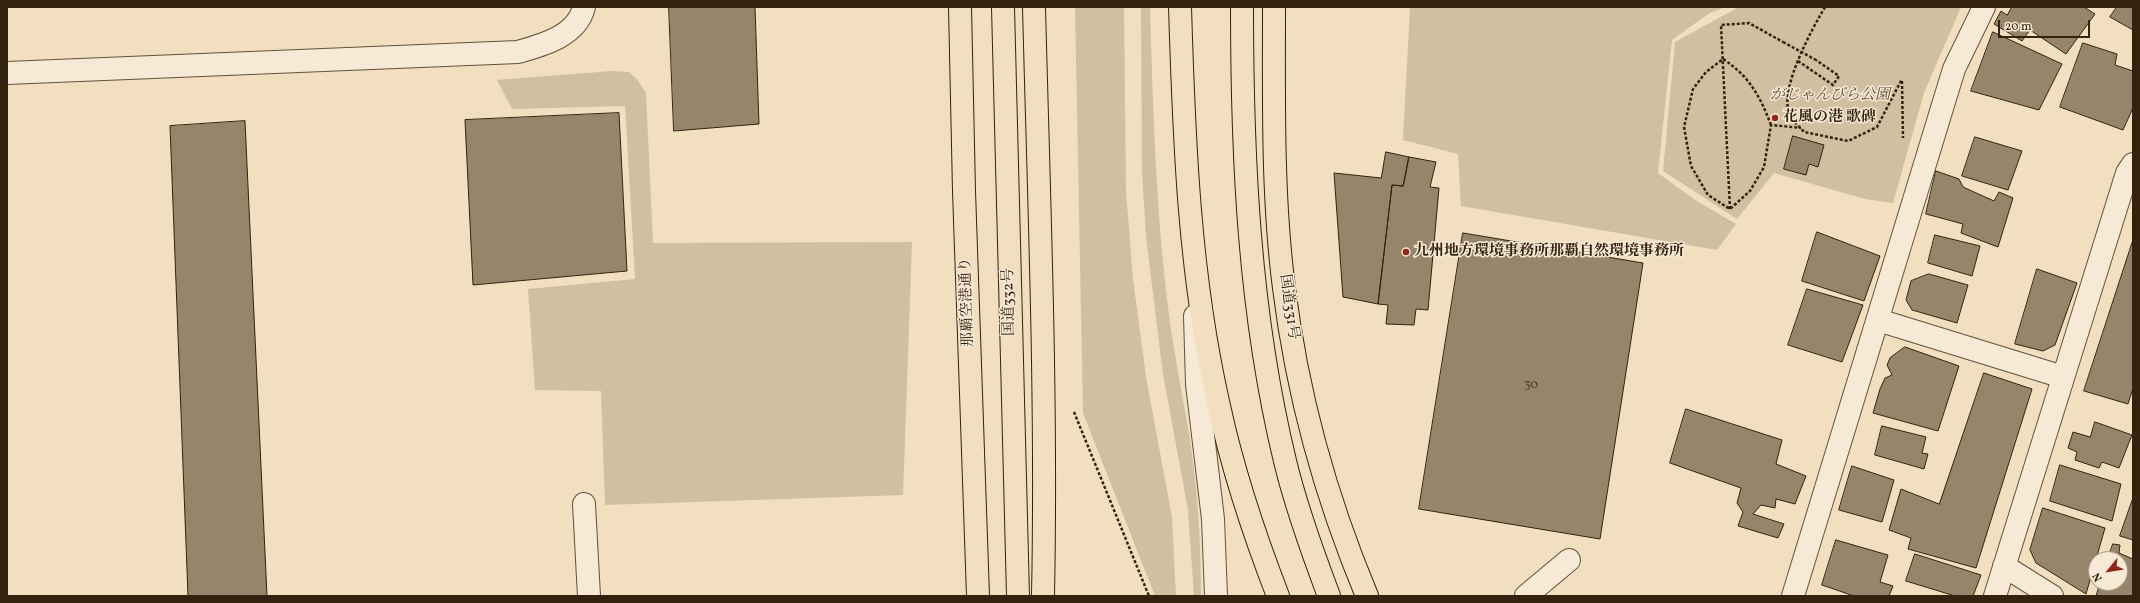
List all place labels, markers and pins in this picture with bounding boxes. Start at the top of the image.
place label: 花風の港 歌碑 [1783,109,1876,127]
marker: 花風の港 歌碑 [1770,113,1780,123]
place label: 九州地方環境事務所那覇自然環境事務所 [1414,243,1684,261]
marker: 九州地方環境事務所那覇自然環境事務所 [1401,247,1411,257]

